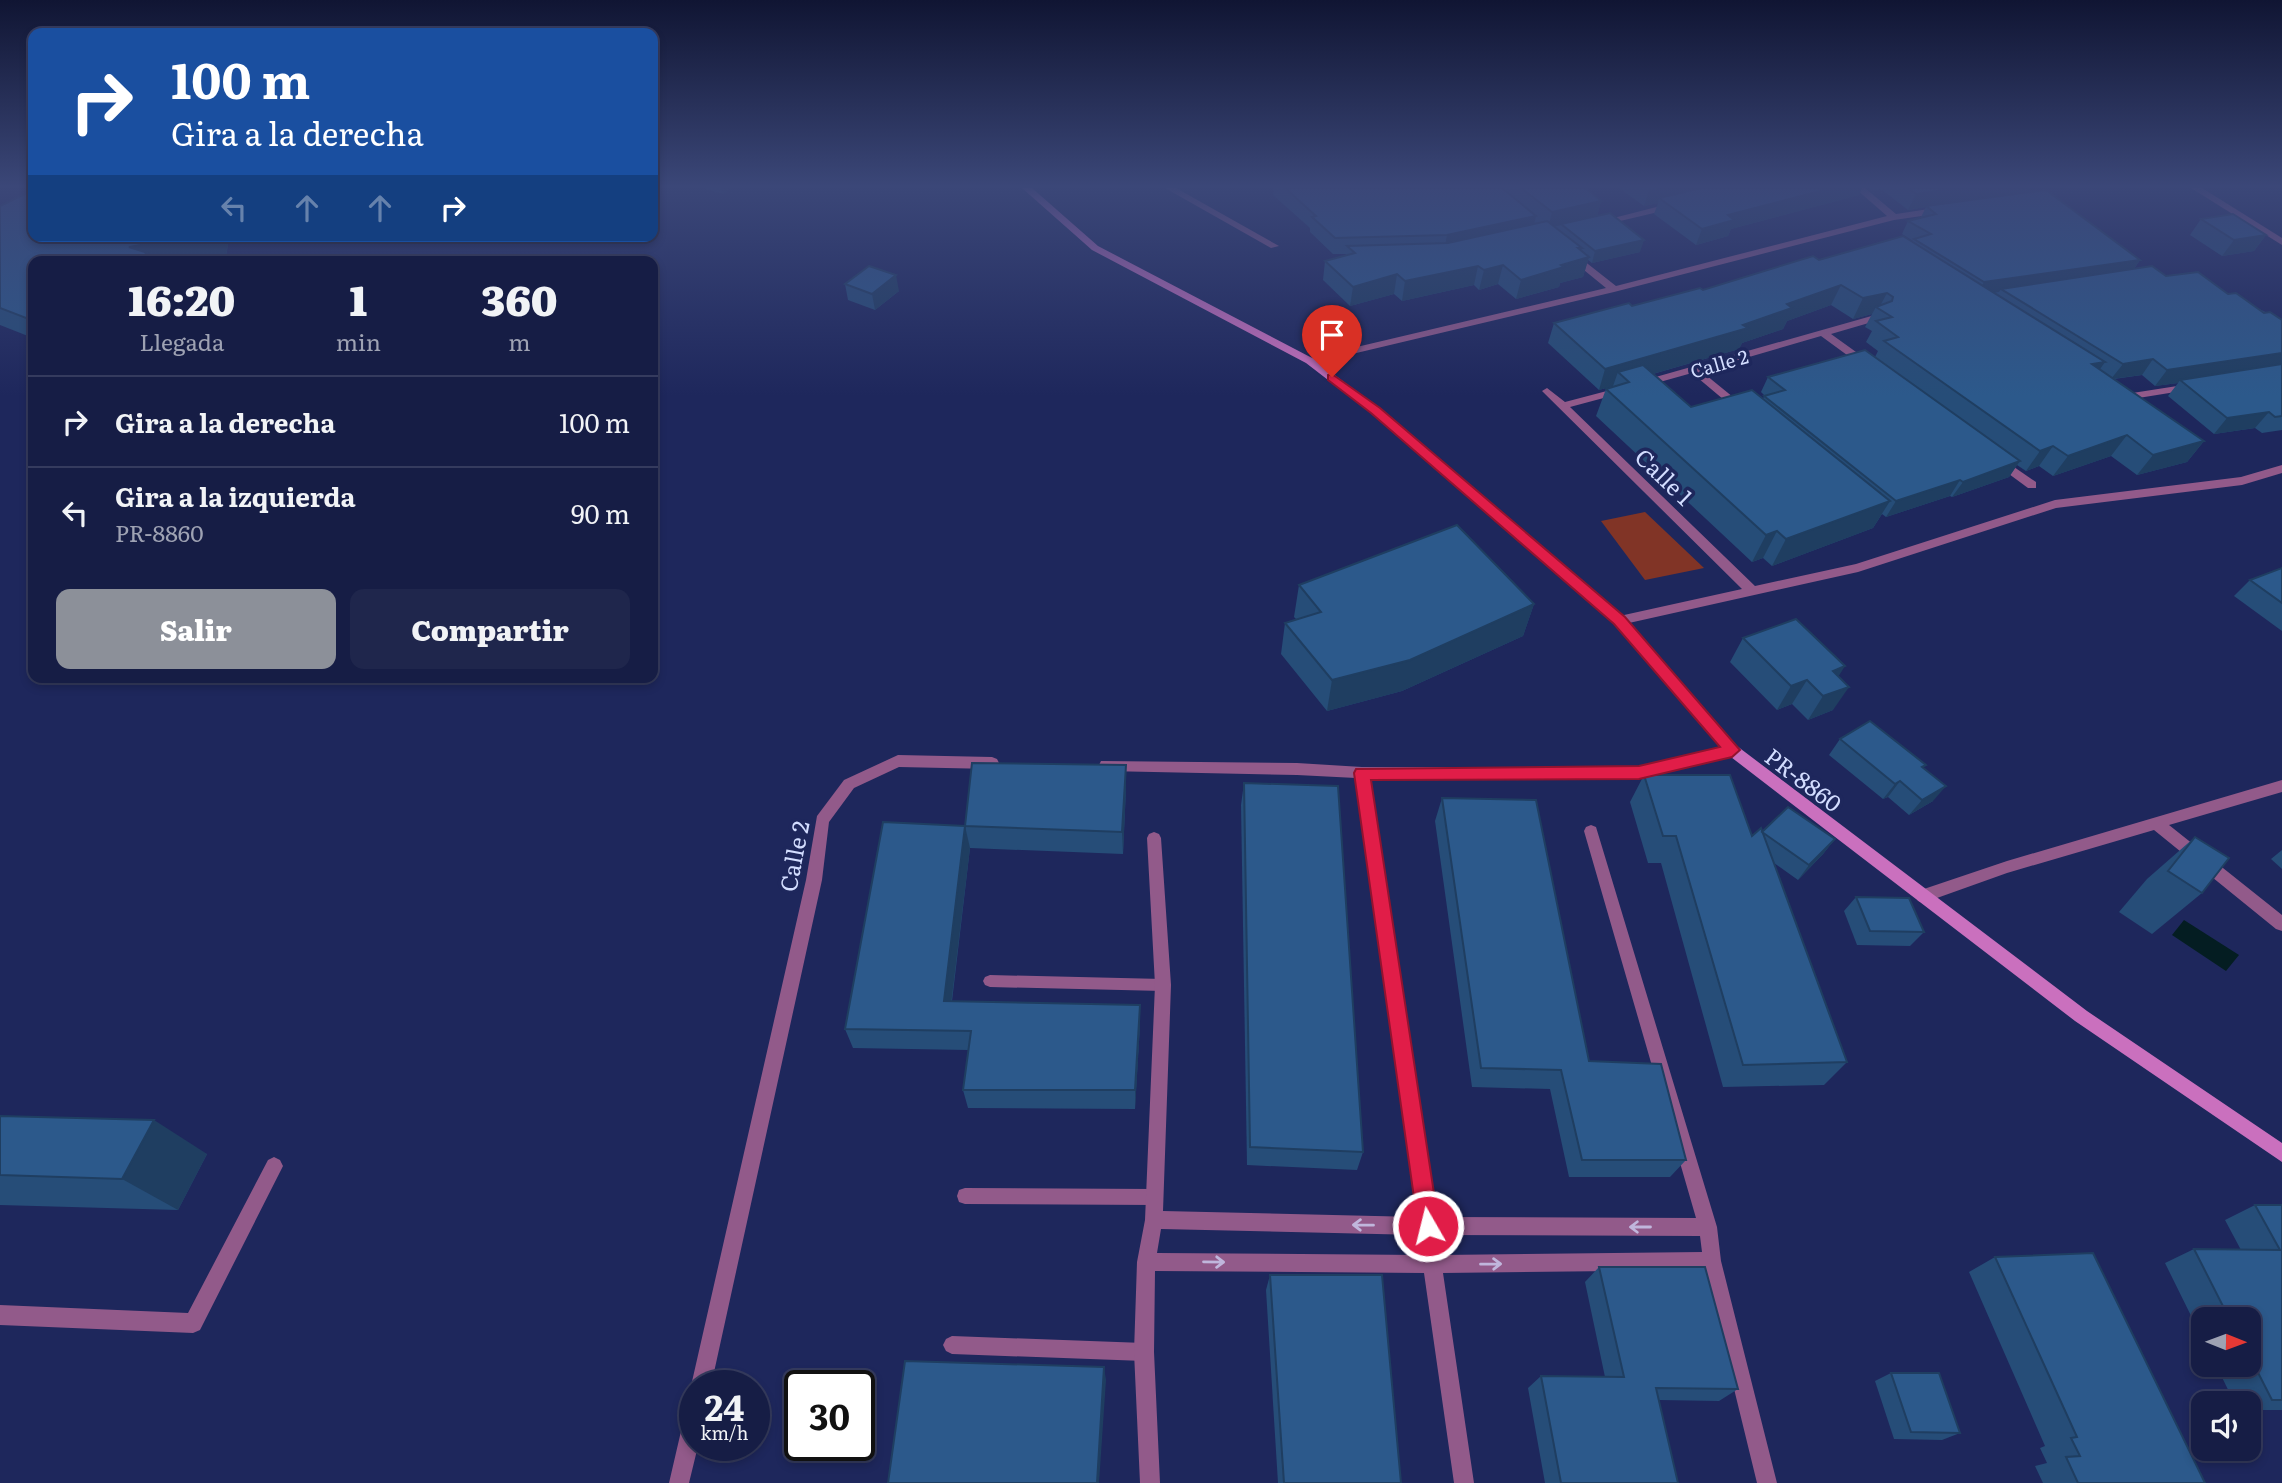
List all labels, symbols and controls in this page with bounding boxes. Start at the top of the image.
text: 100 m [171,41,310,114]
icon: right [56,56,147,147]
text: Gira a la derecha [171,108,424,156]
icon: left [215,189,253,227]
icon: ahead [288,189,326,227]
icon: ahead [361,189,399,227]
icon: right [434,189,472,227]
text: 16:20 [128,267,235,329]
text: 1 [350,267,367,329]
text: 360 [481,267,558,329]
pin [1302,305,1362,377]
icon: arrive [1313,316,1351,354]
text: Llegada [139,324,224,358]
text: min [336,324,381,358]
text: m [508,324,531,358]
street label: Calle 2 [1687,341,1751,385]
text: Gira a la derecha [115,402,335,441]
text: 100 m [559,402,630,441]
icon: right [56,403,94,441]
street label: Calle 1 [1628,440,1702,512]
text: Gira a la izquierda [115,476,356,515]
text: 90 m [571,493,630,532]
icon: left [56,494,94,532]
text: PR-8860 [115,515,204,549]
button: Salir [56,589,336,669]
button: Compartir [350,589,630,669]
street label: PR-8860 [1758,739,1850,819]
street label: Calle 2 [769,818,817,894]
position arrow [1391,1189,1465,1263]
one-way arrow [1352,1218,1375,1232]
one-way arrow [1628,1220,1651,1234]
one-way arrow [1202,1255,1225,1269]
one-way arrow [1479,1257,1502,1271]
north arrow [2191,1307,2261,1377]
map controls [2191,1307,2261,1461]
speed limit sign: 30 [784,1370,875,1461]
text: 24 [705,1380,744,1432]
button: sound [2191,1391,2261,1461]
text: km/h [701,1419,748,1446]

